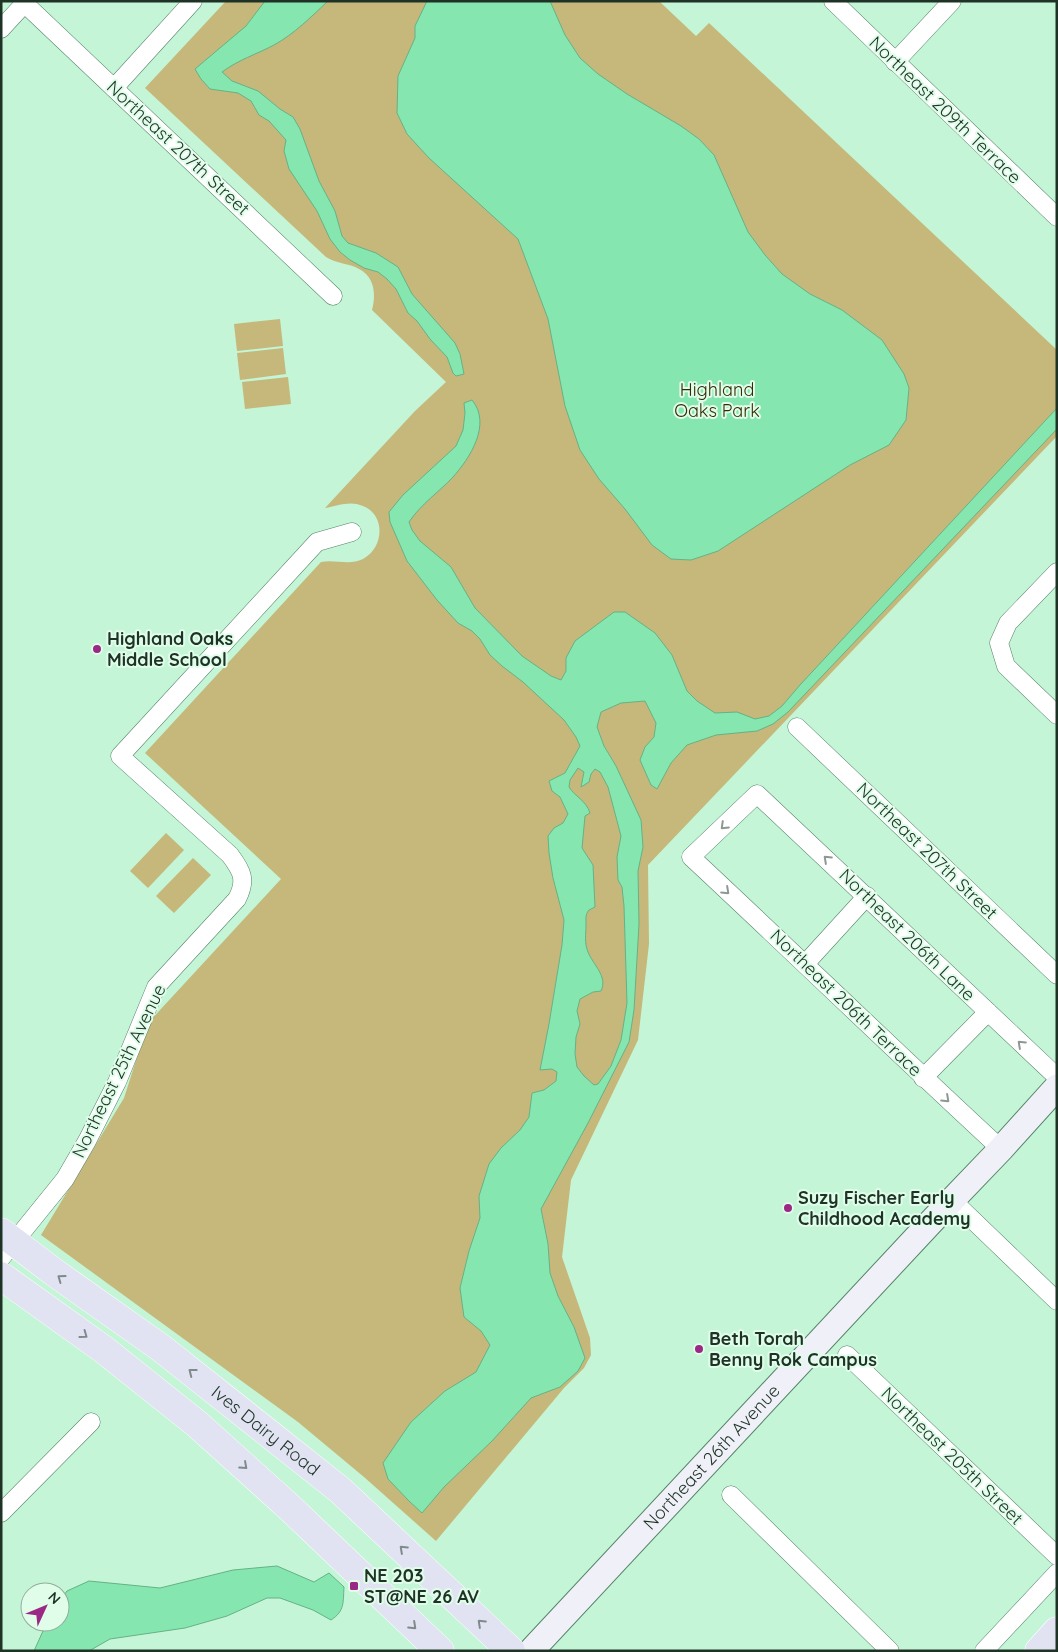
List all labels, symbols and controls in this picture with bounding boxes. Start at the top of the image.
street label: Northeast 209th Terrace [864,31,1026,188]
street label: Northeast 207th Street [102,75,255,220]
park label: Highland Oaks Park [674,378,760,422]
place label: Highland Oaks Middle School [107,627,234,671]
marker: Highland Oaks Middle School [91,643,103,655]
street label: Northeast 207th Street [852,777,1003,924]
one-way arrow [721,820,730,829]
one-way arrow [824,856,833,865]
street label: Northeast 206th Lane [834,864,980,1006]
one-way arrow [721,885,730,894]
street label: Northeast 206th Terrace [766,924,927,1081]
street label: Northeast 25th Avenue [66,980,171,1161]
one-way arrow [1018,1041,1027,1050]
one-way arrow [940,1093,949,1102]
place label: Suzy Fischer Early Childhood Academy [798,1186,971,1230]
marker: Suzy Fischer Early Childhood Academy [782,1202,794,1214]
one-way arrow [57,1274,66,1284]
place label: Beth Torah Benny Rok Campus [709,1327,877,1371]
one-way arrow [78,1329,88,1338]
marker: Beth Torah Benny Rok Campus [693,1343,705,1355]
one-way arrow [189,1369,198,1378]
street label: Northeast 26th Avenue [638,1379,785,1534]
street label: Ives Dairy Road [207,1380,325,1481]
street label: Northeast 205th Street [876,1382,1028,1529]
one-way arrow [239,1460,248,1469]
one-way arrow [399,1546,408,1555]
place label: NE 203 ST@NE 26 AV [364,1564,479,1608]
marker: NE 203 ST@NE 26 AV [348,1580,360,1592]
north arrow [20,1582,70,1632]
text: N [44,1588,64,1608]
one-way arrow [478,1619,487,1628]
one-way arrow [408,1620,417,1629]

